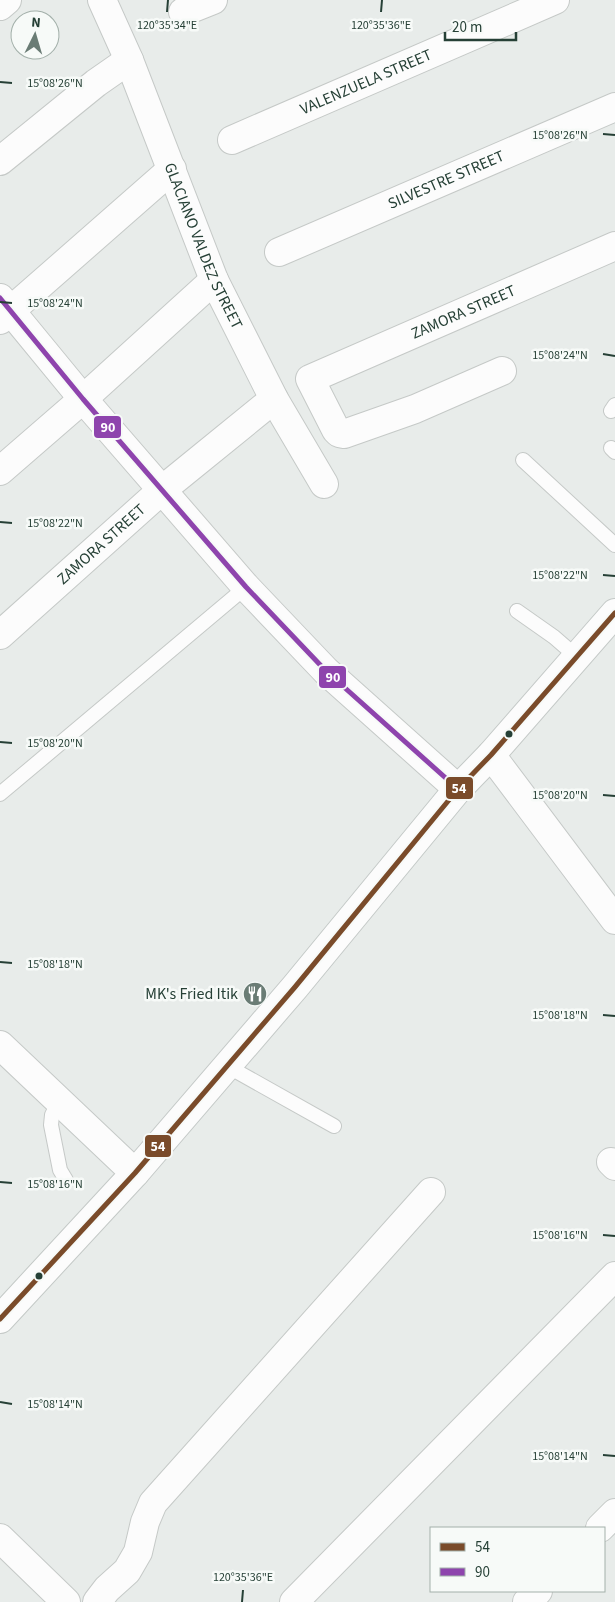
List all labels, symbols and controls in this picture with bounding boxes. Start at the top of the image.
north arrow [10,10,60,60]
scale bar [445,10,516,42]
text: N [31,13,42,33]
text: 120°35'34"E [137,17,197,34]
text: 120°35'36"E [351,17,411,34]
text: 20 m [452,17,482,38]
street label: VALENZUELA STREET [297,44,436,120]
text: 15°08'26"N [27,75,83,92]
text: 15°08'26"N [532,127,588,144]
street label: SILVESTRE STREET [384,145,508,215]
street label: GLACIANO VALDEZ STREET [159,160,248,333]
street label: ZAMORA STREET [408,280,519,345]
text: 15°08'24"N [27,295,83,312]
text: 15°08'24"N [532,347,588,364]
line badge: 90 [93,415,122,439]
text: 90 [101,418,115,438]
street label: ZAMORA STREET [52,499,151,590]
text: 15°08'22"N [27,515,83,532]
text: 15°08'22"N [532,567,588,584]
line badge: 90 [318,665,347,689]
text: 90 [326,668,340,688]
unlabelled marker [504,729,514,739]
text: 15°08'20"N [27,735,83,752]
line badge: 54 [445,776,474,800]
text: 54 [452,779,467,799]
text: 15°08'20"N [532,787,588,804]
text: 15°08'18"N [27,956,83,973]
restaurant icon: MK's Fried Itik [242,981,268,1007]
place label: MK's Fried Itik [145,983,238,1005]
text: 15°08'18"N [532,1007,588,1024]
line badge: 54 [144,1134,172,1158]
text: 54 [151,1137,166,1157]
text: 15°08'16"N [27,1176,83,1193]
text: 15°08'16"N [532,1227,588,1244]
unlabelled marker [34,1271,44,1281]
text: 15°08'14"N [27,1396,83,1413]
text: 15°08'14"N [532,1448,588,1465]
legend [430,1527,605,1592]
text: 54 [475,1537,490,1558]
text: 90 [475,1562,490,1583]
text: 120°35'36"E [213,1569,273,1586]

